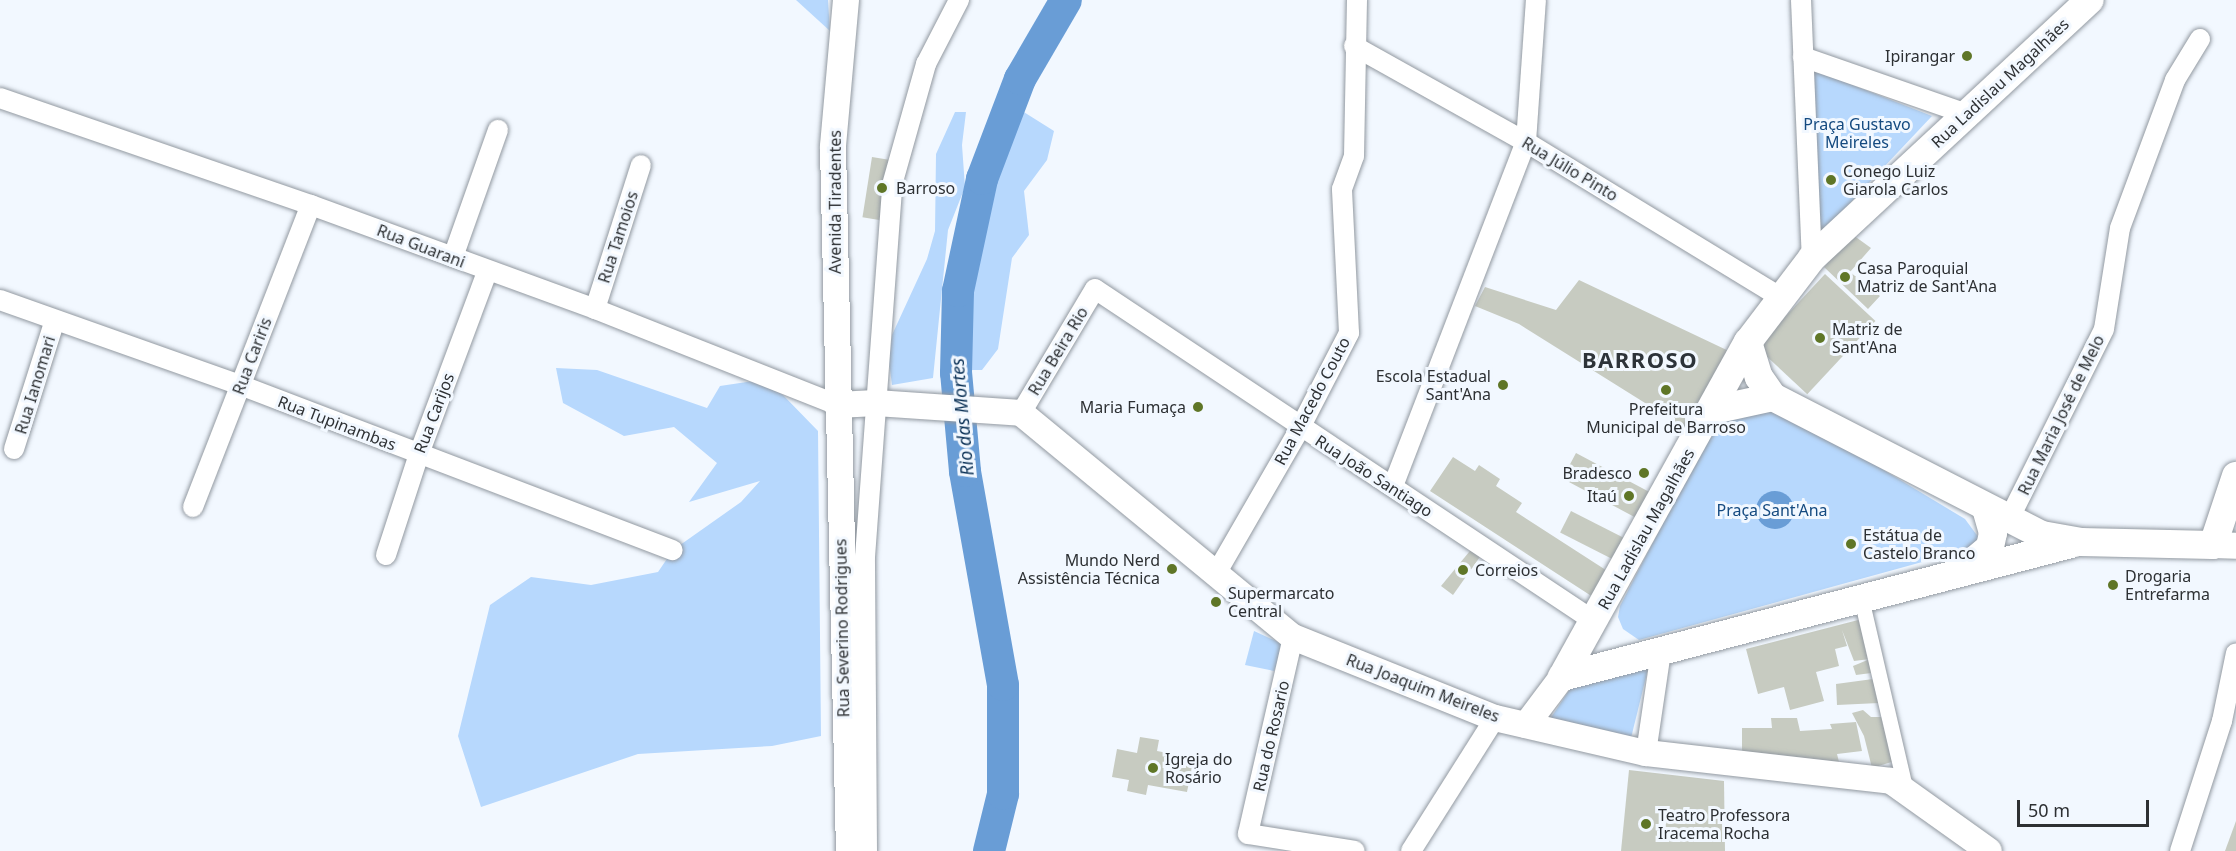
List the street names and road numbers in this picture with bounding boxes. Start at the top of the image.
street label: Rua Ladislau Magalhães [1927,14,2073,152]
street label: Avenida Tiradentes [825,130,845,274]
street label: Rua Júlio Pinto [1519,133,1621,205]
street label: Rua Tamoios [594,189,642,285]
street label: Rua Guarani [374,220,468,272]
street label: Rua Beira Rio [1024,303,1092,399]
street label: Rua Cariris [228,315,276,397]
street label: Rua Maria José de Melo [2014,332,2108,498]
street label: Rua Ianomari [11,334,59,436]
street label: Rua Macedo Couto [1270,334,1354,468]
street label: Rua Carijos [410,370,458,456]
street label: Rua Tupinambas [275,392,399,454]
street label: Rua João Santiago [1312,431,1436,521]
street label: Rua Ladislau Magalhães [1594,445,1698,613]
street label: Rua Severino Rodrigues [831,538,853,718]
street label: Rua Joaquim Meireles [1344,650,1502,726]
street label: Rua do Rosario [1249,679,1293,793]

